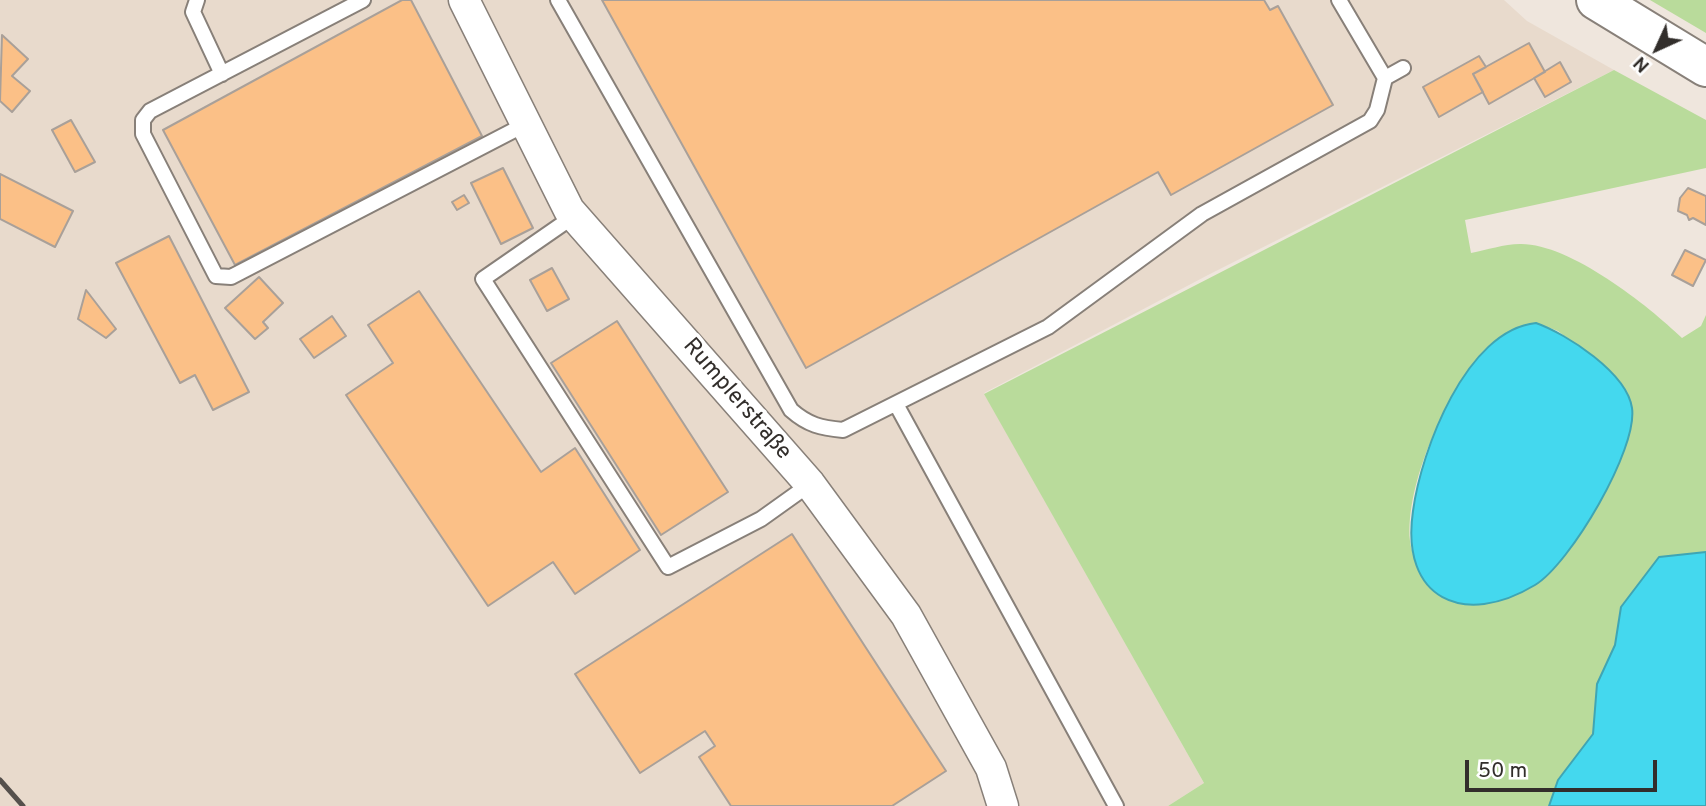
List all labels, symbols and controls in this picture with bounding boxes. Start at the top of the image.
north arrow [1622,14,1692,84]
text: N [1629,51,1655,77]
street label: Rumplerstraße [676,334,796,466]
scale bar [1468,746,1660,790]
text: 50 m [1478,758,1527,785]

